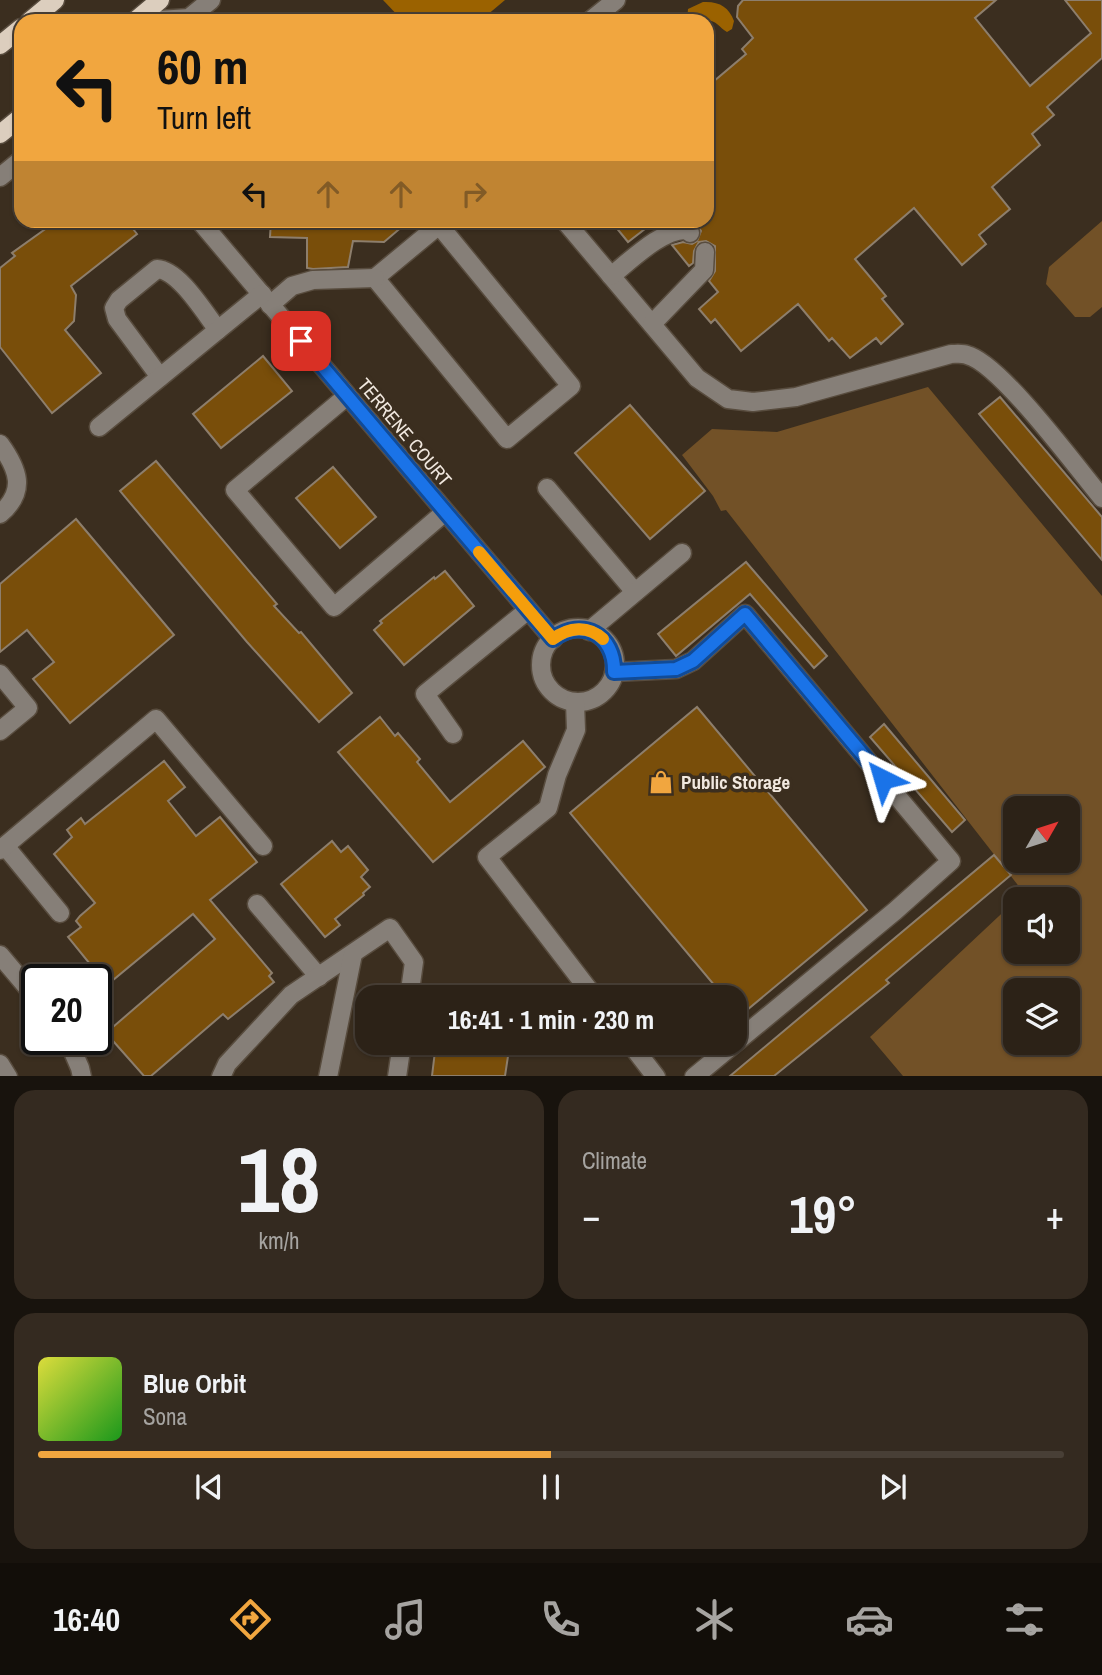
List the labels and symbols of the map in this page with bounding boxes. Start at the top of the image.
pin [271,311,331,371]
street label: TERRENE COURT [352,372,458,492]
position arrow [846,742,920,816]
shop icon: Public Storage [647,768,675,796]
place label: Public Storage [681,769,790,795]
north arrow [1003,796,1080,873]
speed limit sign: 20 [21,964,112,1055]

